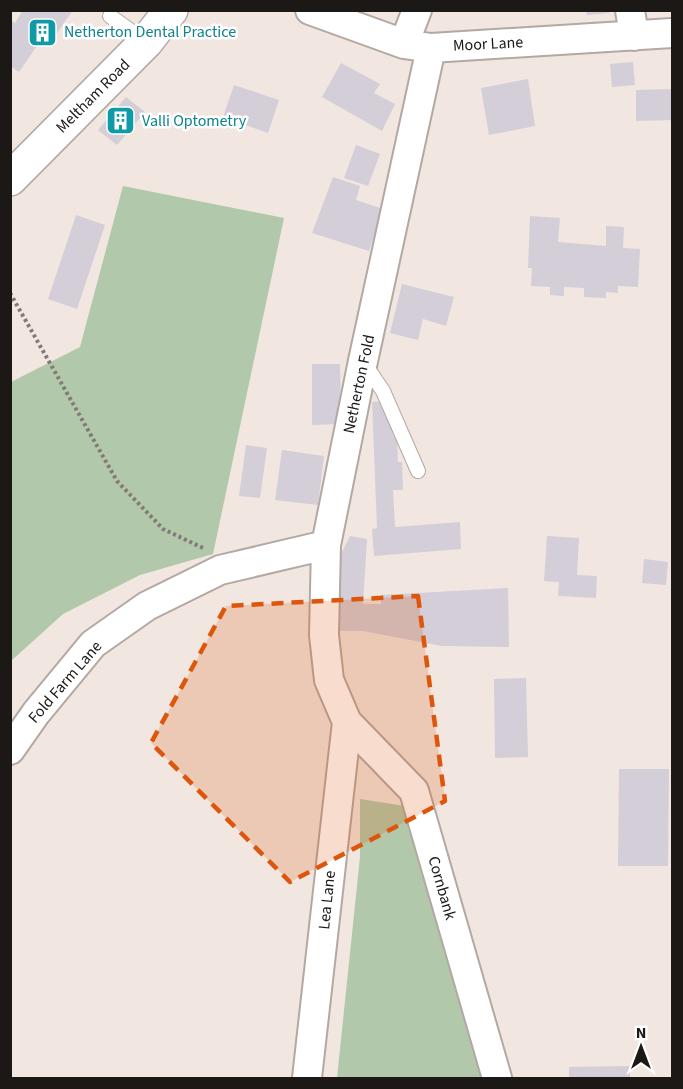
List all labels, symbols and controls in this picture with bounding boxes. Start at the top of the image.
building icon: Netherton Dental Practice [27,16,59,48]
place label: Netherton Dental Practice [64,21,236,43]
street label: Moor Lane [452,31,524,57]
street label: Meltham Road [51,54,135,138]
building icon: Valli Optometry [105,105,137,137]
place label: Valli Optometry [142,110,247,132]
street label: Netherton Fold [338,332,380,436]
street label: Fold Farm Lane [23,636,107,728]
street label: Cornbank [422,853,462,923]
street label: Lea Lane [313,869,341,931]
north arrow [611,1017,671,1077]
text: N [636,1022,646,1044]

